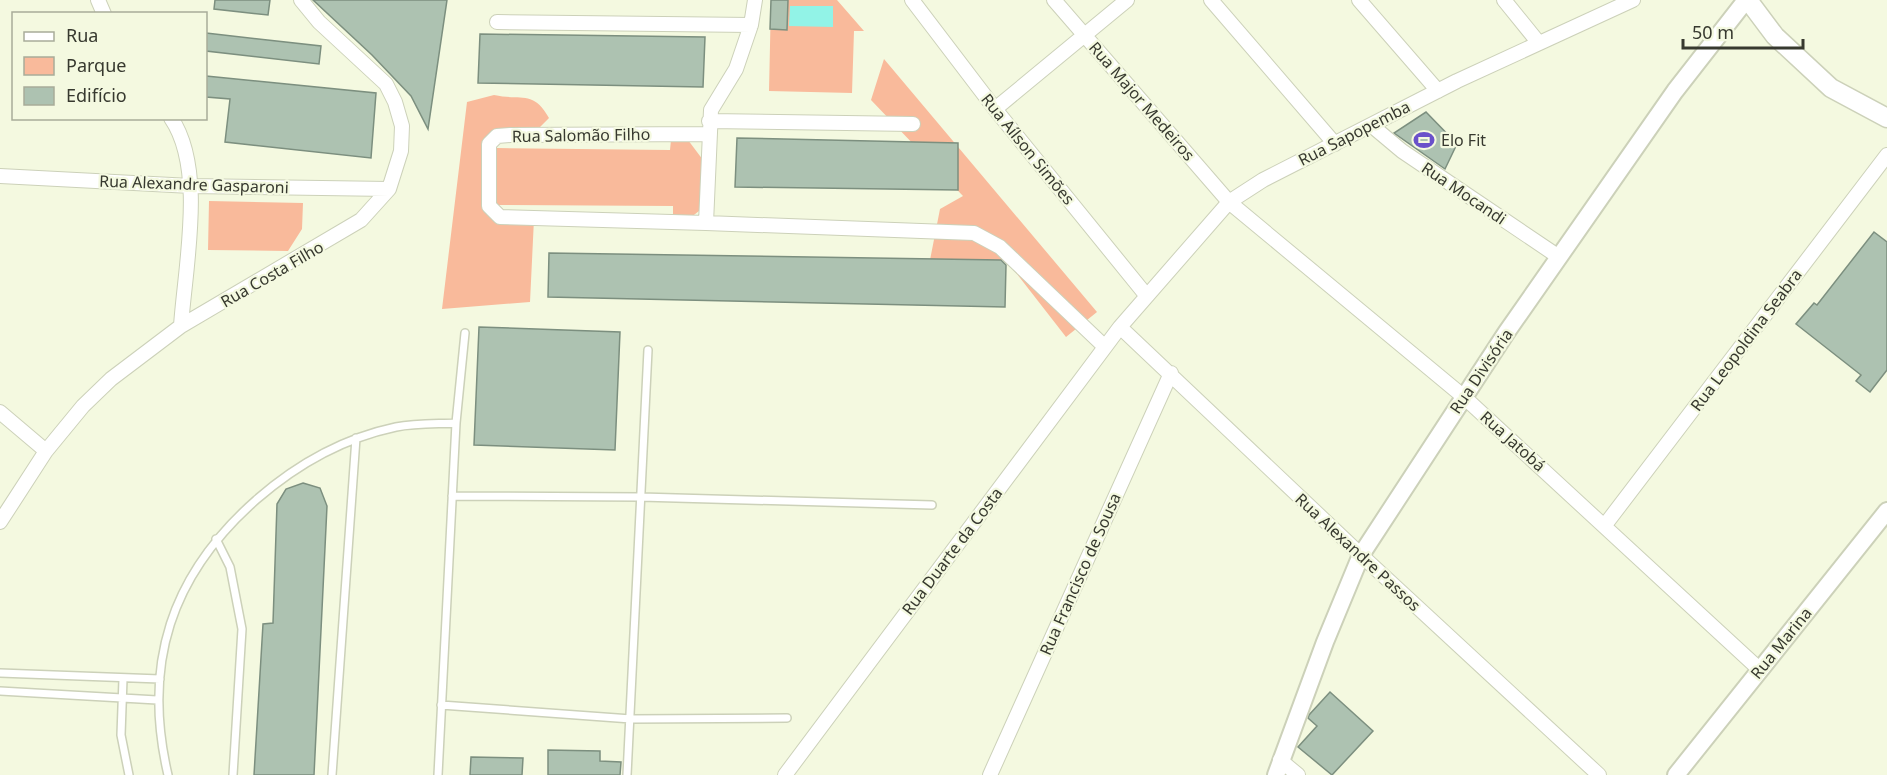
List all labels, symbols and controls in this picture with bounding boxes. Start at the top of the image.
legend [12,12,207,120]
scale bar [1683,12,1803,50]
text: 50 m [1692,20,1734,44]
text: Rua [66,23,98,47]
street label: Rua Major Medeiros [1084,37,1200,165]
text: Parque [66,53,126,77]
text: Edifício [66,83,127,107]
street label: Rua Aílson Simões [976,89,1080,209]
street label: Rua Sapopemba [1294,95,1414,171]
street label: Rua Salomão Filho [512,123,650,147]
sports icon: Elo Fit [1412,128,1436,152]
place label: Elo Fit [1441,129,1486,151]
street label: Rua Mocandi [1417,157,1511,229]
street label: Rua Alexandre Gasparoni [99,170,289,198]
street label: Rua Costa Filho [216,236,328,312]
street label: Rua Leopoldina Seabra [1685,264,1807,416]
street label: Rua Divisória [1444,324,1518,418]
street label: Rua Jatobá [1476,406,1550,476]
street label: Rua Duarte da Costa [897,483,1007,619]
street label: Rua Alexandre Passos [1291,488,1425,616]
street label: Rua Francisco de Sousa [1034,489,1126,659]
street label: Rua Marina [1745,603,1817,683]

